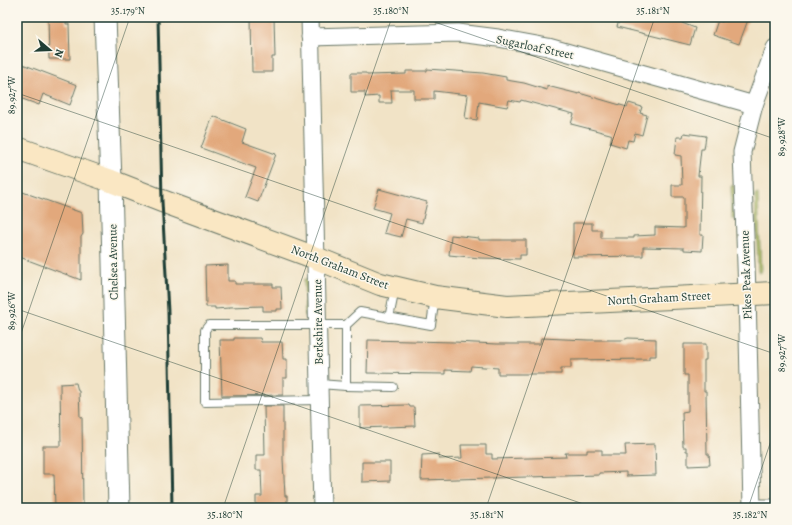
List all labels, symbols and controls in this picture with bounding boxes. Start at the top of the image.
text: 35.179°N [111,4,145,17]
text: 35.180°N [373,4,409,17]
text: 35.181°N [636,4,670,17]
north arrow [30,30,70,70]
street label: Sugarloaf Street [495,31,575,63]
text: N [51,47,67,59]
text: 89.927°W [5,75,18,114]
text: 89.928°W [775,117,788,156]
street label: Chelsea Avenue [104,224,122,300]
street label: Pikes Peak Avenue [736,230,756,320]
street label: North Graham Street [289,241,391,293]
street label: Berkshire Avenue [309,279,327,365]
street label: North Graham Street [607,287,711,309]
text: 89.926°W [5,291,18,330]
text: 89.927°W [775,333,788,372]
text: 35.180°N [207,508,243,521]
text: 35.181°N [470,508,504,521]
text: 35.182°N [733,508,767,521]

